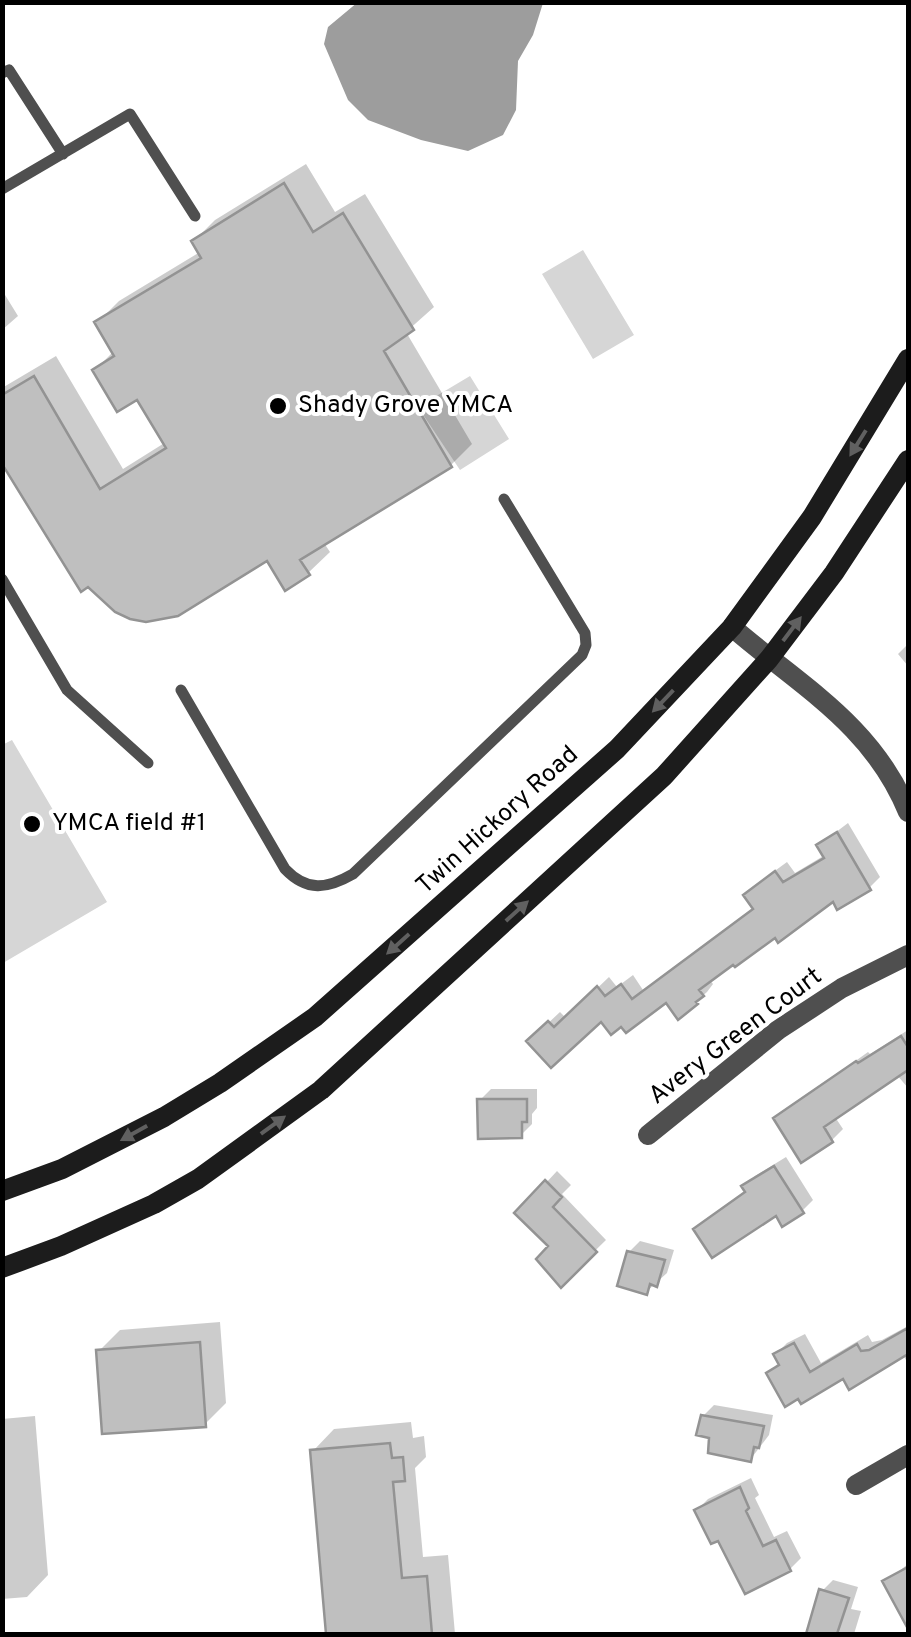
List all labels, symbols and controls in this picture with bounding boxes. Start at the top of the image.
place label: Shady Grove YMCA [298,390,513,422]
marker: Shady Grove YMCA [267,395,289,417]
one-way arrow [850,429,868,456]
one-way arrow [782,616,802,642]
one-way arrow [652,689,675,713]
street label: Twin Hickory Road [410,740,586,902]
place label: YMCA field #1 [52,808,206,840]
marker: YMCA field #1 [21,813,43,835]
one-way arrow [504,900,529,922]
one-way arrow [385,933,410,955]
street label: Avery Green Court [643,961,829,1113]
one-way arrow [260,1116,286,1135]
one-way arrow [120,1125,149,1142]

